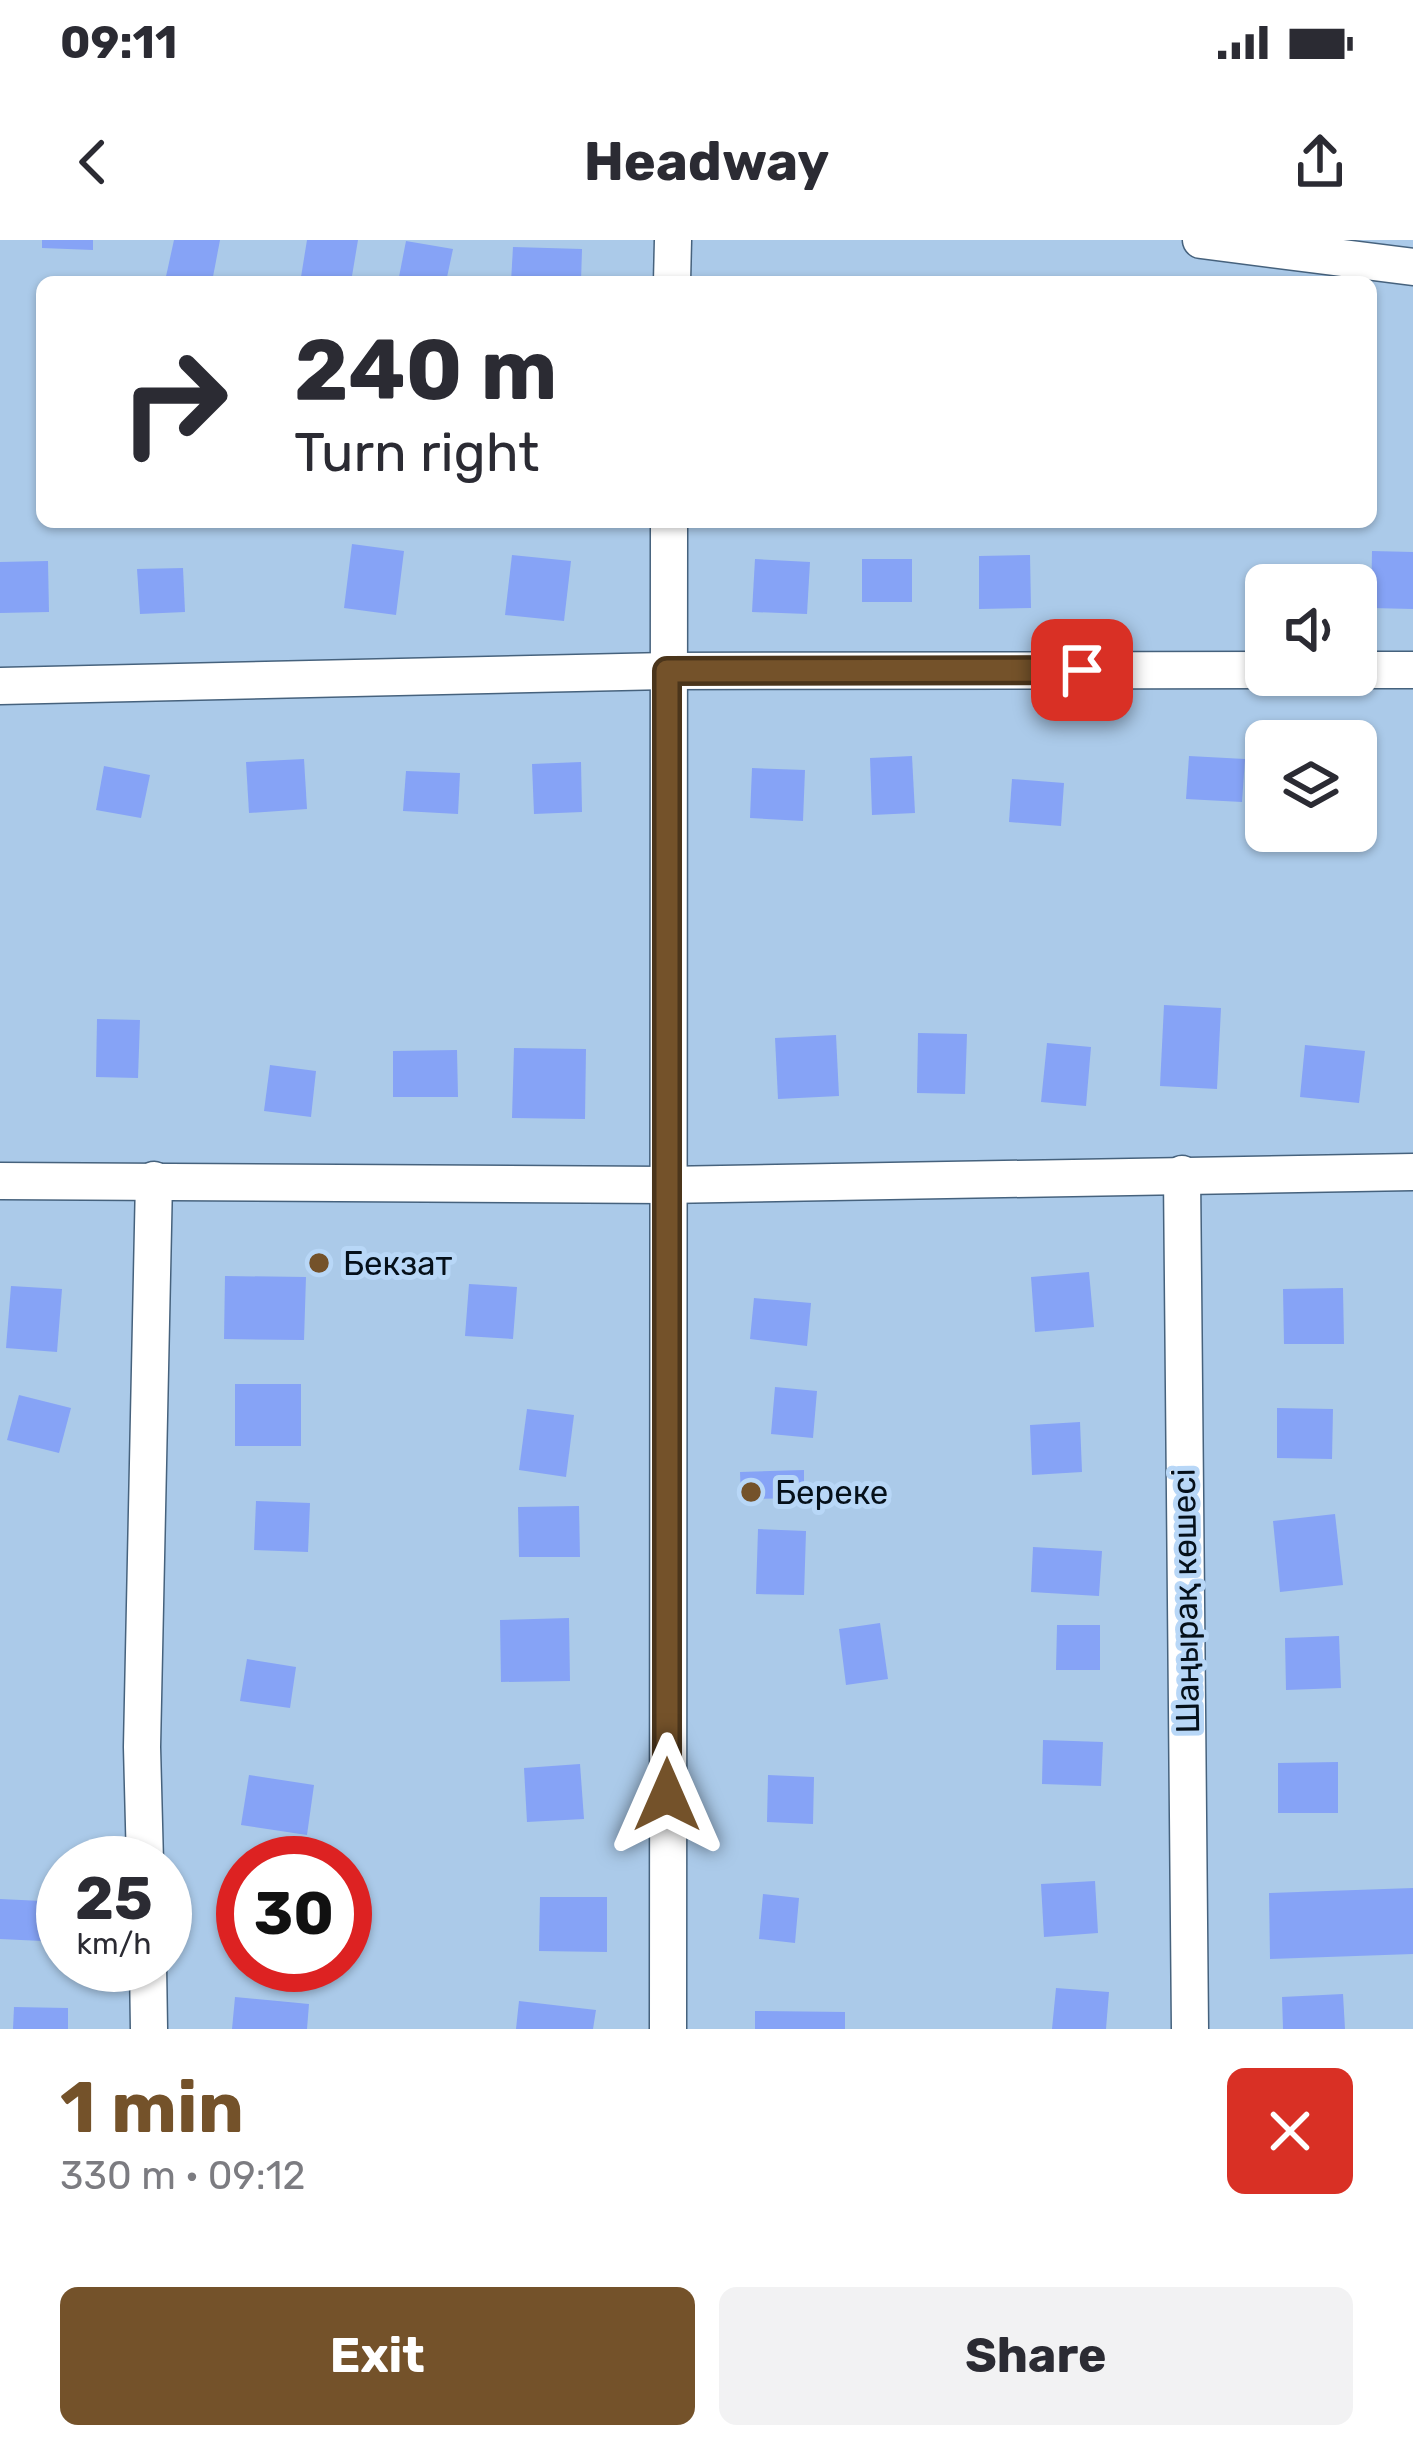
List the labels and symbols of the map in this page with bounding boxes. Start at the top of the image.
pin [1031,619,1133,721]
place label: Бекзат [343,1244,452,1283]
marker: Бекзат [306,1250,332,1276]
street label: Шаңырақ көшесі [1164,1468,1207,1734]
place label: Береке [775,1473,888,1512]
marker: Береке [738,1479,764,1505]
position arrow [604,1732,730,1858]
speed limit sign: 30 [216,1836,372,1992]

